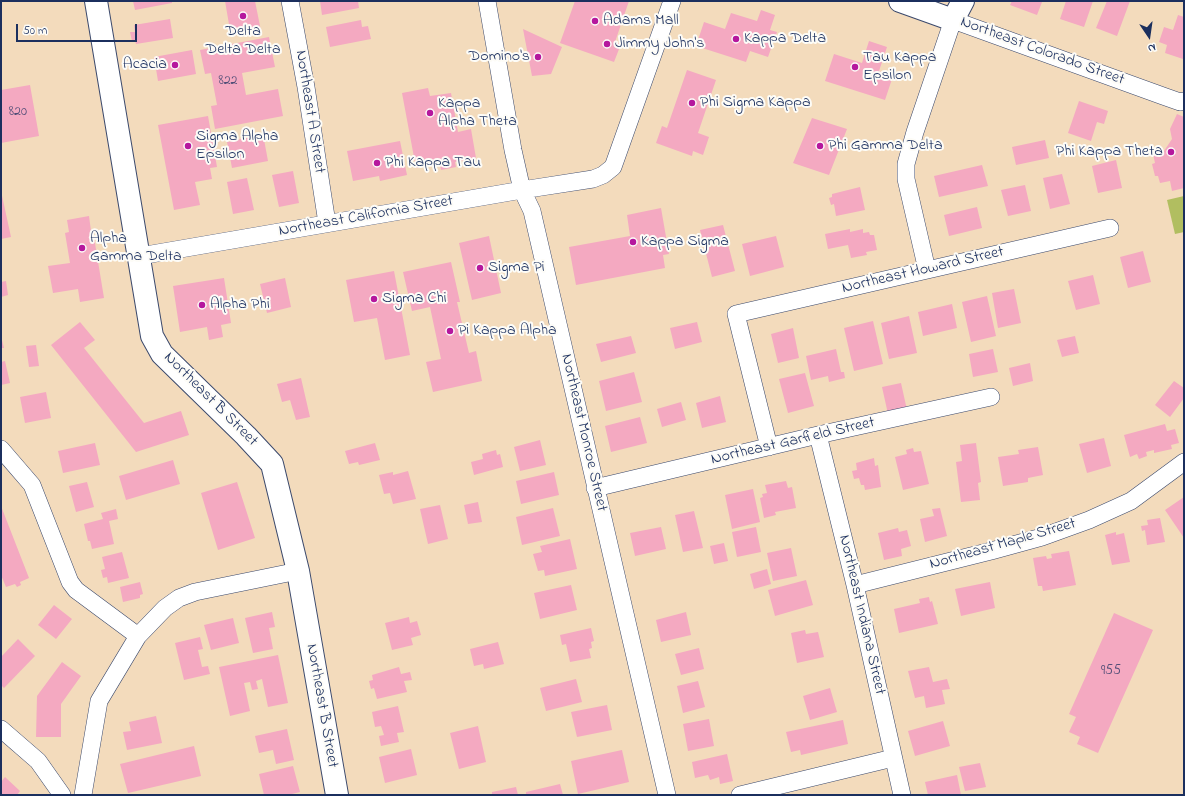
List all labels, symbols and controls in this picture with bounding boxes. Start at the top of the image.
marker: Delta Delta Delta [238,11,248,21]
place label: Adams Mall [603,11,679,31]
street label: Northeast Colorado Street [957,13,1127,91]
scale bar [18,16,139,42]
marker: Adams Mall [590,16,600,26]
north arrow [1129,16,1169,56]
text: 50 m [23,22,47,40]
place label: Delta Delta Delta [205,22,281,60]
place label: Kappa Delta [744,29,826,49]
place label: Jimmy John's [615,34,704,54]
marker: Kappa Delta [731,34,741,44]
marker: Jimmy John's [602,39,612,49]
text: N [1146,39,1157,56]
place label: Domino's [469,47,530,67]
place label: Tau Kappa Epsilon [863,48,936,86]
street label: Northeast A Street [290,49,328,175]
marker: Domino's [533,52,543,62]
place label: Acacia [123,55,167,75]
marker: Acacia [170,60,180,70]
marker: Tau Kappa Epsilon [850,62,860,72]
house number: 822 [218,74,238,90]
place label: Phi Sigma Kappa [700,93,811,113]
place label: Kappa Alpha Theta [438,94,517,132]
marker: Phi Sigma Kappa [687,98,697,108]
house number: 820 [9,105,27,121]
marker: Kappa Alpha Theta [425,108,435,118]
place label: Sigma Alpha Epsilon [196,127,278,165]
place label: Phi Gamma Delta [828,136,943,156]
marker: Sigma Alpha Epsilon [183,141,193,151]
marker: Phi Gamma Delta [815,141,825,151]
place label: Phi Kappa Theta [1056,142,1163,162]
marker: Phi Kappa Theta [1166,147,1176,157]
place label: Phi Kappa Tau [385,153,481,173]
marker: Phi Kappa Tau [372,158,382,168]
street label: Northeast California Street [277,192,455,242]
place label: Alpha Gamma Delta [90,229,182,267]
place label: Kappa Sigma [641,232,729,252]
marker: Kappa Sigma [628,237,638,247]
marker: Alpha Gamma Delta [77,243,87,253]
street label: Northeast Howard Street [840,243,1006,299]
place label: Sigma Pi [488,258,545,278]
marker: Sigma Pi [475,263,485,273]
place label: Sigma Chi [382,289,447,309]
marker: Sigma Chi [369,294,379,304]
place label: Alpha Phi [210,295,270,315]
marker: Alpha Phi [197,300,207,310]
place label: Pi Kappa Alpha [458,321,557,341]
marker: Pi Kappa Alpha [445,326,455,336]
street label: Northeast B Street [159,349,261,451]
street label: Northeast Monroe Street [556,352,610,514]
street label: Northeast Garfield Street [709,414,877,470]
street label: Northeast Maple Street [928,515,1078,575]
street label: Northeast Indiana Street [833,533,889,697]
street label: Northeast B Street [301,643,341,769]
house number: 955 [1101,664,1121,680]

